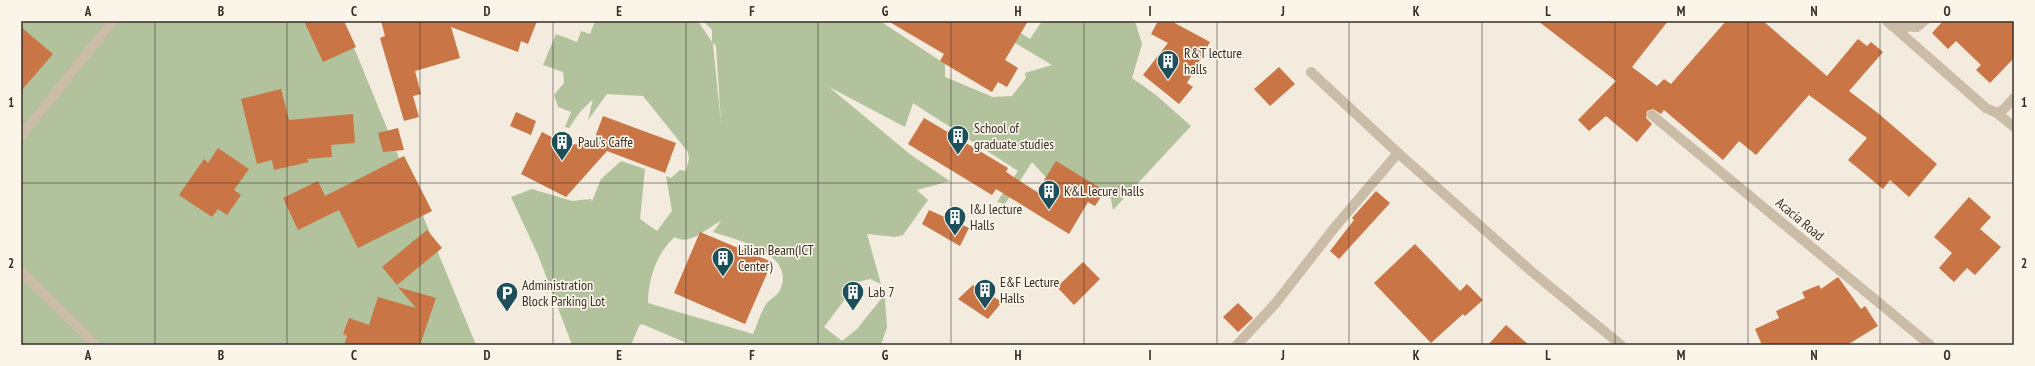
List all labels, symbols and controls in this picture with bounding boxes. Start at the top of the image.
text: A [84,3,92,20]
text: B [218,3,224,20]
text: C [351,3,357,20]
text: D [484,3,491,20]
text: E [616,3,622,20]
text: F [749,3,755,20]
text: G [882,3,889,20]
text: H [1015,3,1022,20]
text: I [1148,3,1152,20]
text: J [1280,3,1285,20]
text: K [1413,3,1420,20]
text: L [1545,3,1551,20]
text: M [1677,3,1686,20]
text: N [1810,3,1818,20]
text: O [1943,3,1951,20]
place label: R&T lecture halls [1184,44,1242,78]
building icon: R&T lecture halls [1155,48,1181,81]
text: 1 [8,94,14,111]
text: 1 [2021,94,2027,111]
place label: School of graduate studies [974,119,1054,153]
building icon: School of graduate studies [945,123,971,156]
building icon: Paul's Caffe [549,129,575,162]
place label: Paul's Caffe [578,133,633,151]
building icon: K&L lecure halls [1036,178,1062,211]
place label: K&L lecure halls [1064,182,1144,200]
street label: Acacia Road [1772,194,1828,244]
place label: I&J lecture Halls [970,200,1022,234]
building icon: I&J lecture Halls [942,204,968,237]
place label: Lilian Beam(ICT Center) [738,241,815,275]
building icon: Lilian Beam(ICT Center) [710,245,736,278]
text: 2 [8,255,14,272]
text: 2 [2021,255,2027,272]
place label: E&F Lecture Halls [1000,273,1060,307]
place label: Administration Block Parking Lot [522,276,605,310]
building icon: E&F Lecture Halls [972,277,998,310]
building icon: Lab 7 [840,279,866,312]
parking icon: Administration Block Parking Lot [494,280,520,313]
place label: Lab 7 [868,283,895,301]
text: A [84,347,92,364]
text: B [218,347,224,364]
text: C [351,347,357,364]
text: D [484,347,491,364]
text: E [616,347,622,364]
text: F [749,347,755,364]
text: G [882,347,889,364]
text: H [1015,347,1022,364]
text: I [1148,347,1152,364]
text: J [1280,347,1285,364]
text: K [1413,347,1420,364]
text: L [1545,347,1551,364]
text: M [1677,347,1686,364]
text: N [1810,347,1818,364]
text: O [1943,347,1951,364]

